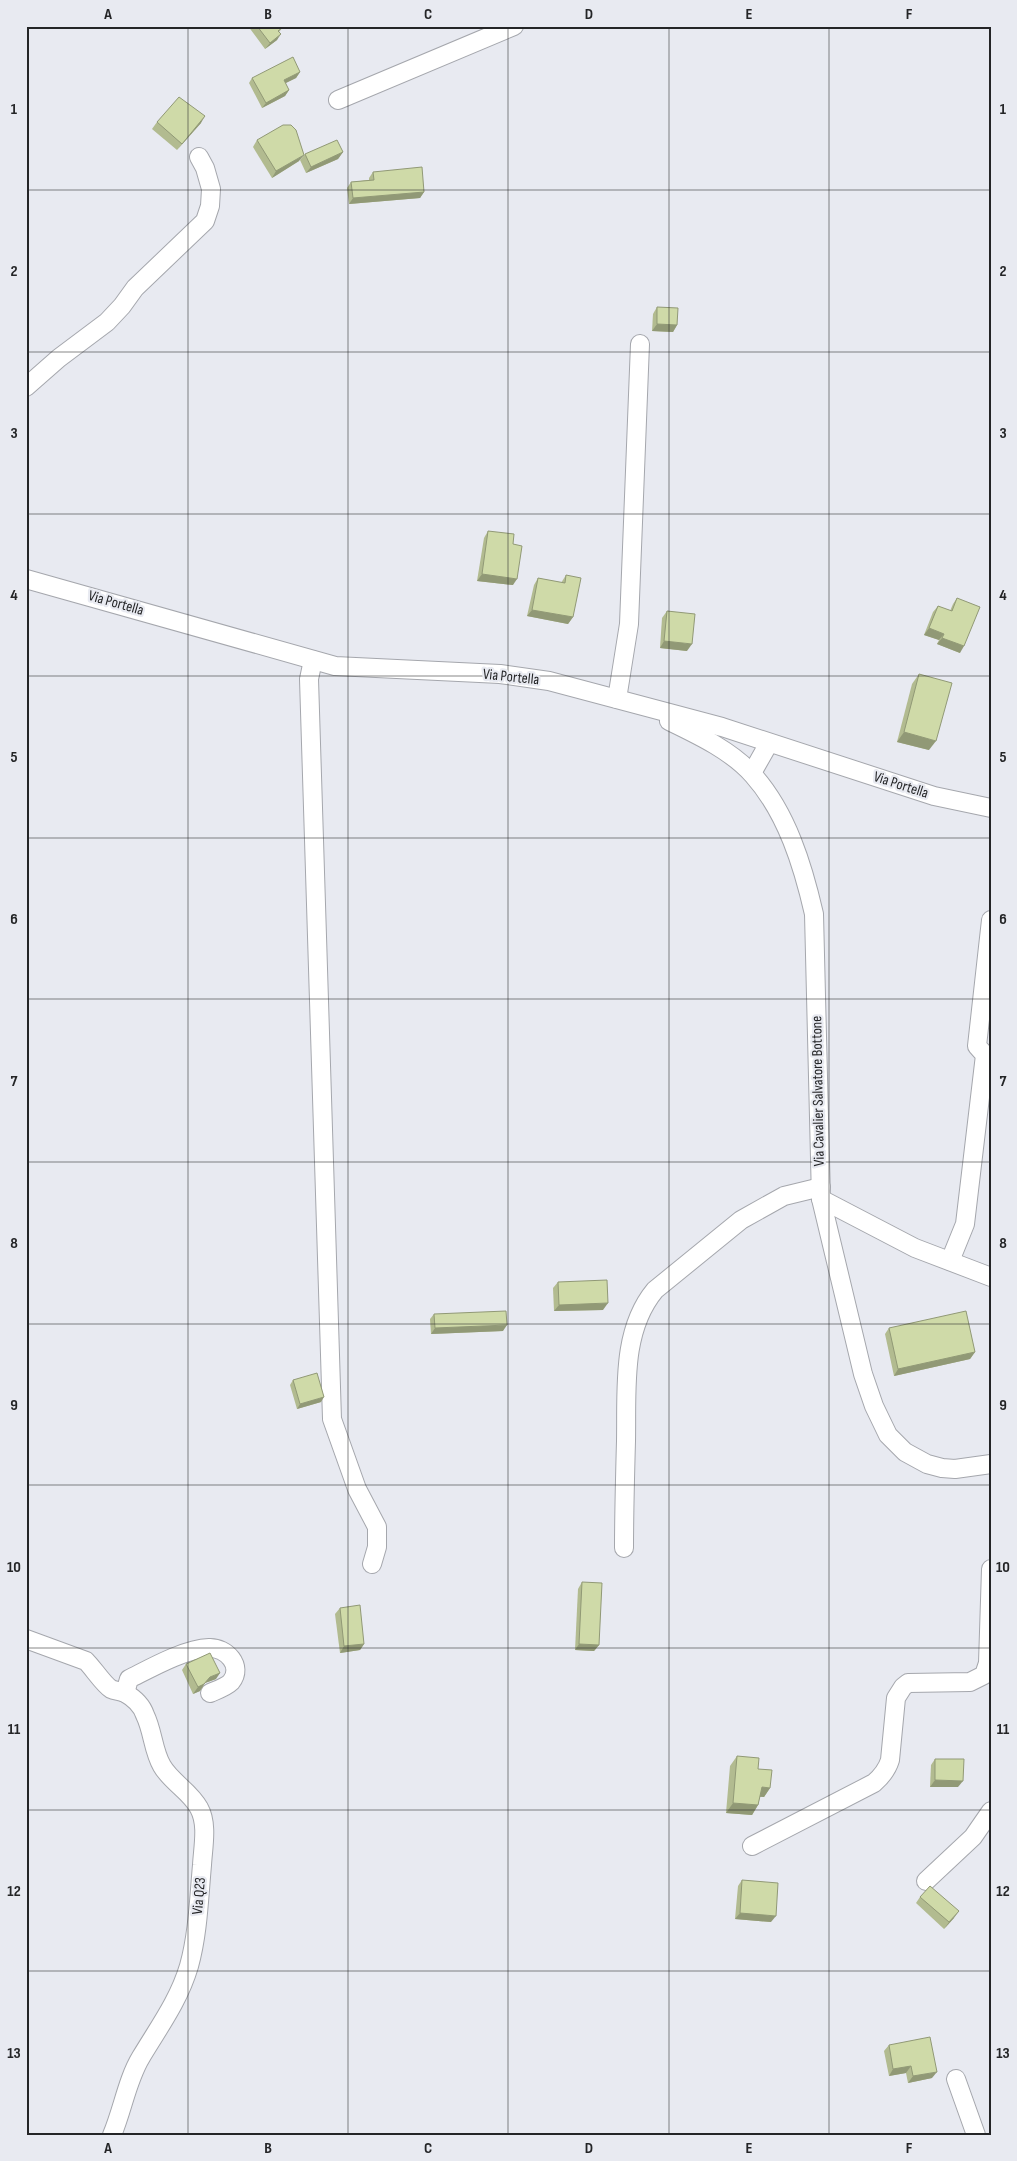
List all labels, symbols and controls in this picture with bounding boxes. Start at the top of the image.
text: A [103,5,112,24]
text: B [264,5,272,24]
text: C [424,5,432,24]
text: D [585,5,593,24]
text: E [746,5,753,24]
text: F [906,5,913,24]
text: 1 [11,100,18,119]
text: 1 [1000,100,1007,119]
text: 2 [10,262,18,281]
text: 2 [999,262,1007,281]
text: 3 [10,424,18,443]
text: 3 [999,424,1007,443]
text: 4 [10,586,18,605]
street label: Via Portella [86,586,146,620]
text: 4 [999,586,1007,605]
street label: Via Portella [482,665,540,689]
text: 5 [10,748,18,767]
text: 5 [999,748,1007,767]
street label: Via Portella [871,767,931,803]
text: 6 [10,910,18,929]
text: 6 [999,910,1007,929]
street label: Via Cavalier Salvatore Bottone [807,1016,829,1166]
text: 7 [11,1072,18,1091]
text: 7 [1000,1072,1007,1091]
text: 8 [10,1234,18,1253]
text: 8 [999,1234,1007,1253]
text: 9 [10,1396,18,1415]
text: 9 [999,1396,1007,1415]
text: 10 [7,1558,21,1577]
text: 10 [996,1558,1010,1577]
text: 11 [8,1720,21,1739]
text: 11 [997,1720,1010,1739]
street label: Via Q23 [188,1876,210,1916]
text: 12 [7,1882,21,1901]
text: 12 [996,1882,1010,1901]
text: 13 [7,2044,21,2063]
text: 13 [996,2044,1010,2063]
text: A [103,2139,112,2158]
text: B [264,2139,272,2158]
text: C [424,2139,432,2158]
text: D [585,2139,593,2158]
text: E [746,2139,753,2158]
text: F [906,2139,913,2158]

